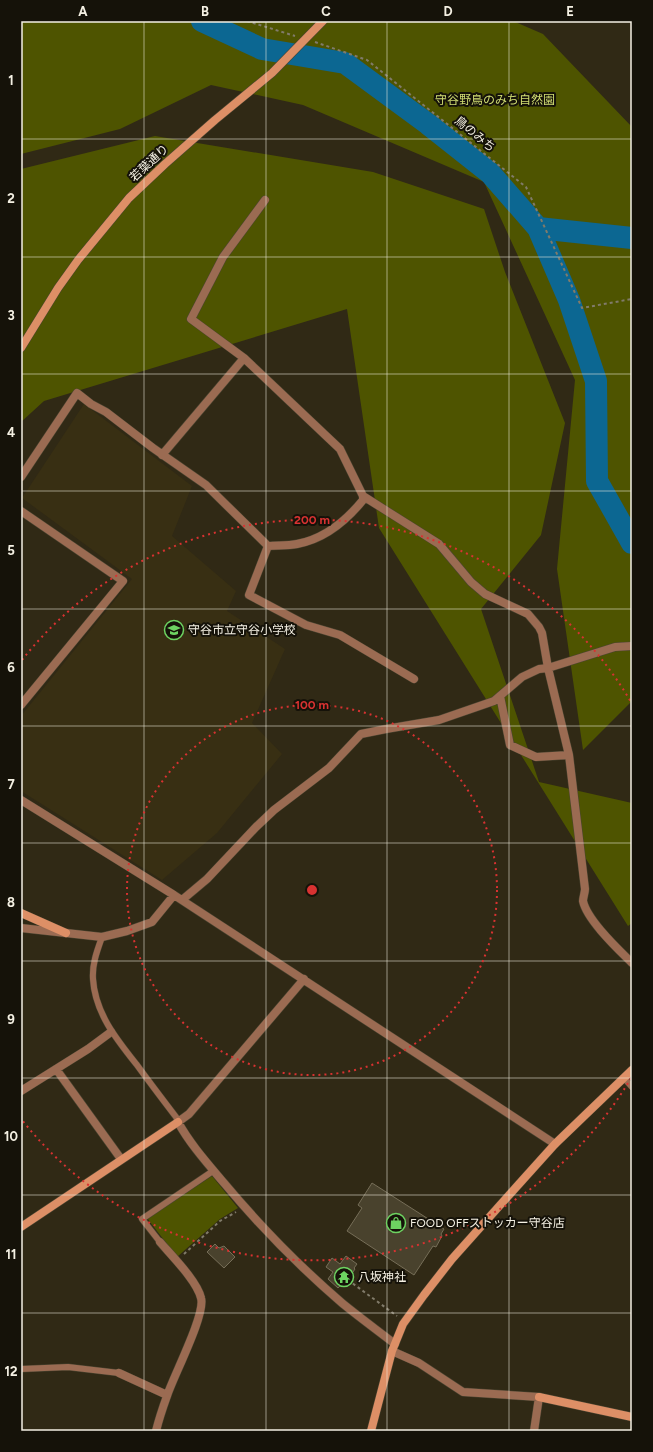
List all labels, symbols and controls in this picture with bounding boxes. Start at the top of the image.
text: A [78,4,88,19]
text: B [201,4,209,19]
text: C [321,4,331,19]
text: D [443,4,453,19]
text: E [566,4,574,19]
text: 1 [8,73,14,88]
park label: 守谷野鳥のみち自然園 [435,93,555,107]
street label: 鳥のみち [452,113,498,155]
street label: 若葉通り [127,142,171,184]
text: 2 [7,191,15,206]
text: 3 [7,308,15,323]
text: 4 [7,425,15,440]
text: 200 m [294,513,330,527]
text: 5 [7,543,15,558]
school or university icon: 守谷市立守谷小学校 [163,619,185,641]
place label: 守谷市立守谷小学校 [188,623,296,637]
text: 6 [7,660,15,675]
text: 100 m [295,698,329,712]
text: 7 [7,777,15,792]
centre of rings [305,883,319,897]
text: 8 [7,895,15,910]
text: 9 [7,1012,15,1027]
text: 10 [4,1129,18,1144]
shop icon: FOOD OFFストッカー守谷店 [385,1212,407,1234]
place label: FOOD OFFストッカー守谷店 [410,1216,565,1230]
text: 11 [6,1247,16,1262]
temple icon: 八坂神社 [333,1266,355,1288]
place label: 八坂神社 [358,1270,406,1284]
text: 12 [4,1364,18,1379]

